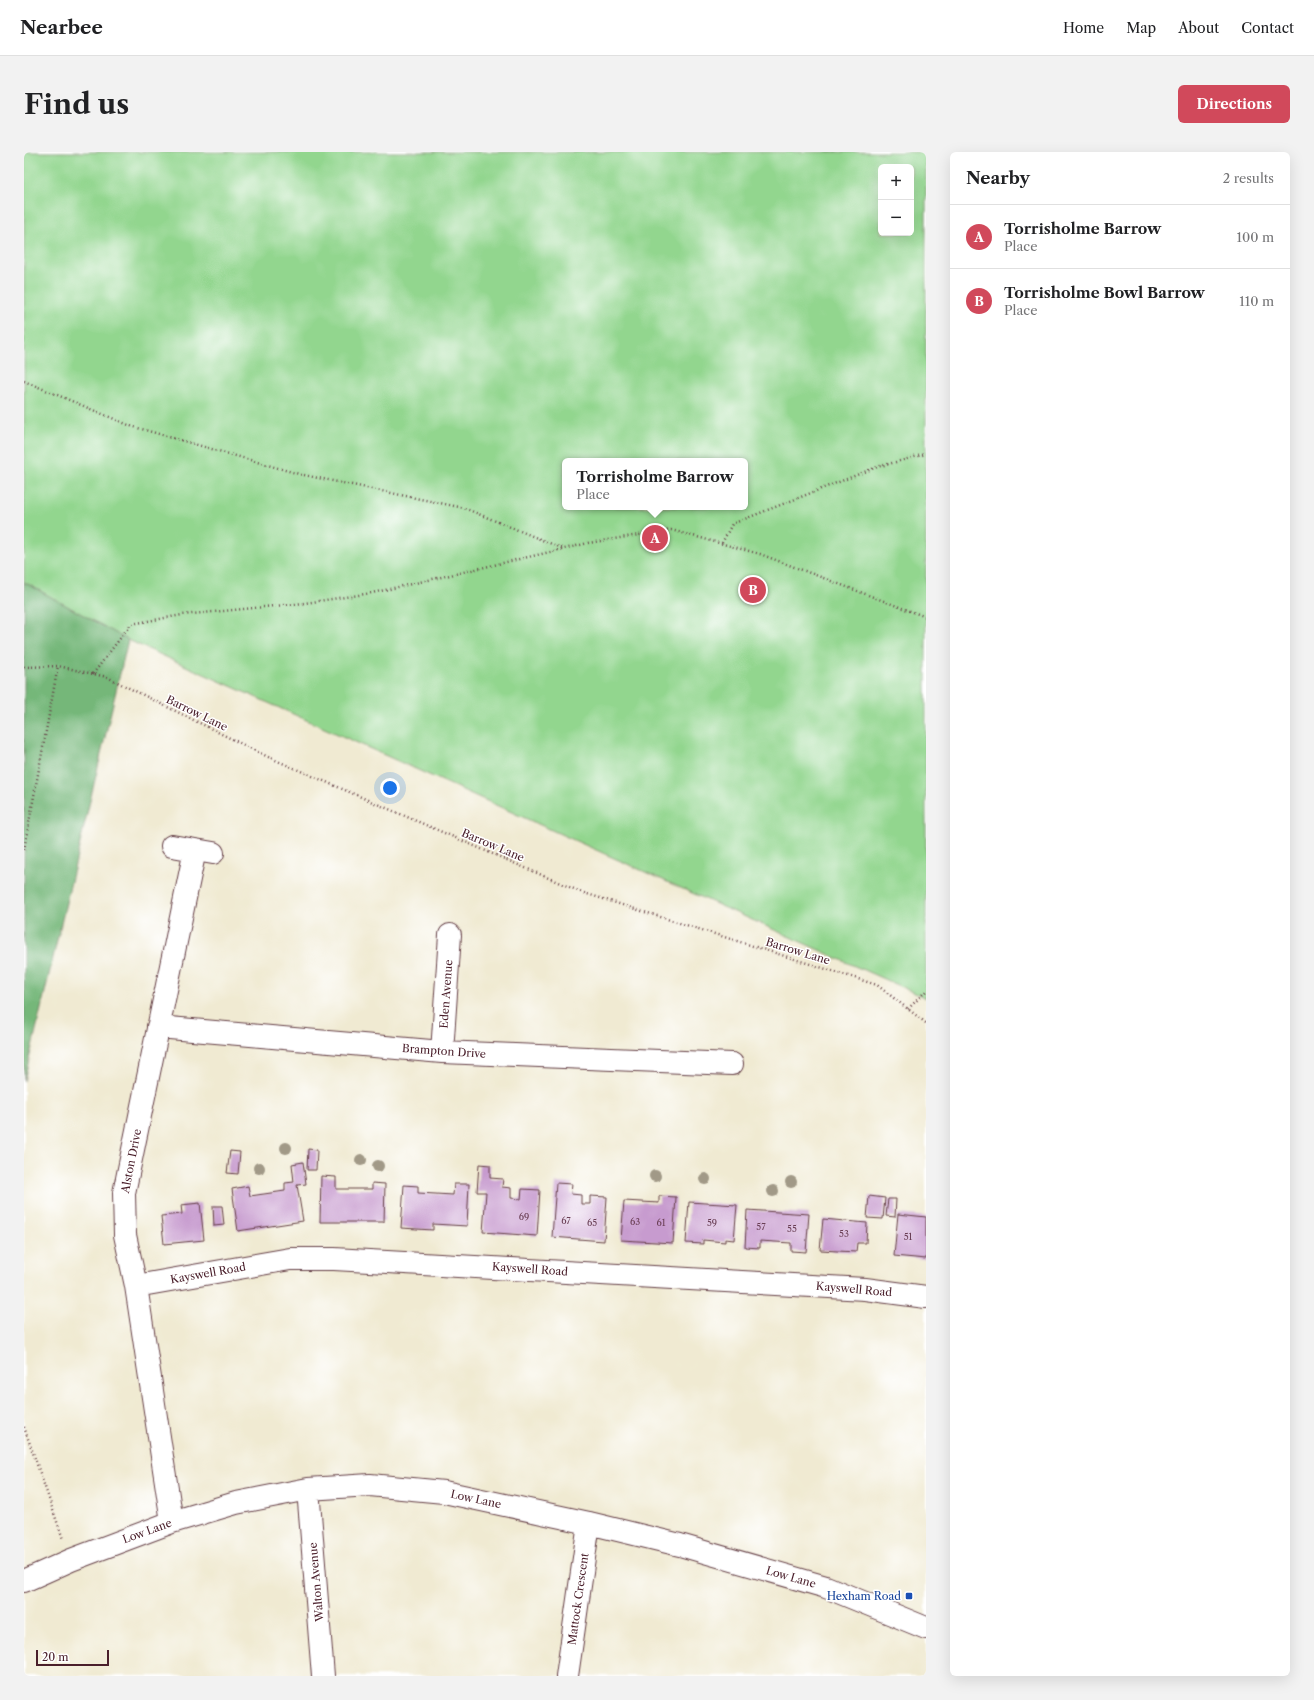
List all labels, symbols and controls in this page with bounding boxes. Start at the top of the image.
text: Nearbee [20,16,103,39]
text: Home [1063,19,1104,37]
text: Map [1126,19,1156,37]
text: About [1178,19,1219,37]
text: Contact [1241,19,1294,37]
button: Directions [1178,85,1290,123]
text: Find us [24,87,129,121]
map controls [878,164,914,236]
button: + [878,164,914,200]
text: Nearby [966,168,1030,188]
text: 2 results [1223,170,1274,186]
button: − [878,200,914,236]
text: Torrisholme Barrow [1004,219,1161,238]
text: A [974,229,984,245]
text: 100 m [1236,229,1274,245]
text: Place [1004,238,1037,254]
text: Torrisholme Bowl Barrow [1004,283,1205,302]
text: B [974,293,984,309]
text: 110 m [1239,293,1274,309]
text: Place [1004,302,1037,318]
popup [562,458,748,510]
text: Torrisholme Barrow [576,467,734,486]
text: Place [576,486,610,502]
pin: A [642,523,668,553]
pin: B [740,575,766,605]
street label: Barrow Lane [164,692,230,734]
your location [380,778,400,798]
street label: Barrow Lane [460,826,526,864]
street label: Barrow Lane [764,935,832,967]
street label: Eden Avenue [437,959,455,1029]
street label: Brampton Drive [402,1041,486,1061]
street label: Alston Drive [118,1128,144,1195]
house number: 69 [519,1211,529,1222]
house number: 67 [561,1215,571,1226]
house number: 63 [630,1216,640,1227]
house number: 65 [587,1217,597,1228]
house number: 61 [656,1217,666,1228]
house number: 59 [707,1217,717,1228]
house number: 57 [756,1221,766,1232]
house number: 55 [787,1223,797,1234]
house number: 53 [839,1228,849,1239]
house number: 51 [904,1231,913,1242]
street label: Kayswell Road [169,1259,247,1287]
street label: Kayswell Road [491,1259,569,1279]
street label: Kayswell Road [815,1279,893,1299]
street label: Low Lane [449,1487,503,1511]
street label: Low Lane [120,1516,174,1546]
street label: Walton Avenue [306,1542,327,1623]
street label: Mattock Crescent [565,1552,591,1646]
street label: Low Lane [764,1563,818,1591]
place label: Hexham Road [827,1589,901,1603]
marker: Hexham Road [904,1591,914,1601]
scale bar [36,1648,109,1667]
text: 20 m [42,1650,68,1664]

